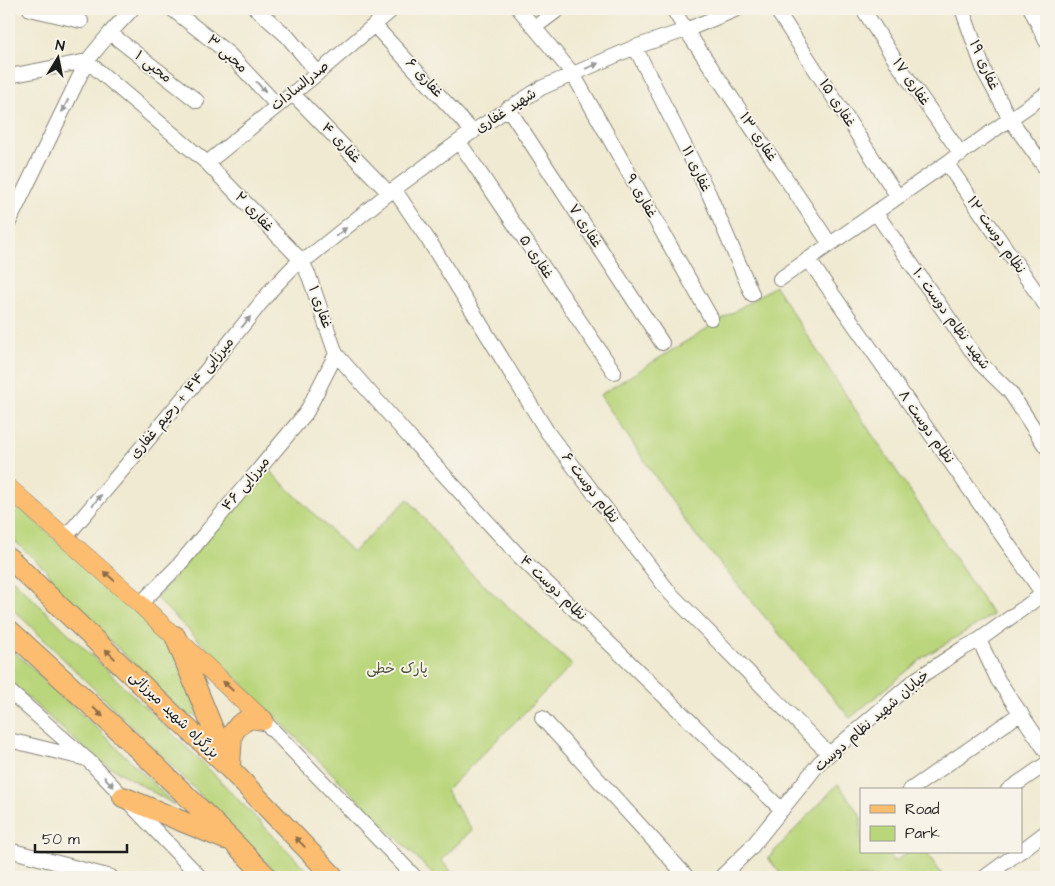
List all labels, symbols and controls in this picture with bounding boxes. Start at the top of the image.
street label: محبی ۳ [202,30,252,78]
north arrow [32,32,82,82]
text: N [54,36,66,57]
street label: غفاری ۱۹ [964,37,1004,93]
street label: محبی ۱ [130,46,176,88]
street label: غفاری ۶ [400,54,448,102]
street label: غفاری ۱۷ [887,54,935,110]
street label: صدرالسادات [267,56,333,116]
one-way arrow [585,61,599,69]
street label: غفاری ۱۵ [814,75,860,131]
one-way arrow [255,81,266,94]
street label: شهید غفاری [472,84,540,138]
one-way arrow [61,99,69,113]
street label: غفاری ۱۳ [734,108,782,166]
street label: غفاری ۴ [317,118,365,168]
street label: غفاری ۱۱ [676,143,716,195]
street label: غفاری ۹ [620,170,662,222]
street label: غفاری ۲ [230,188,278,236]
street label: نظام دوست ۱۲ [962,192,1030,278]
street label: غفاری ۷ [563,200,607,252]
one-way arrow [334,226,347,237]
street label: غفاری ۵ [514,231,558,283]
street label: شهید نظام دوست ۱۰ [907,264,995,374]
street label: غفاری ۱ [303,283,337,331]
one-way arrow [240,316,251,329]
street label: میرزایی ۴۴ + رحیم غفاری [125,333,239,463]
street label: نظام دوست ۸ [893,386,959,468]
street label: نظام دوست ۶ [557,448,623,528]
street label: میرزایی ۴۶ [217,453,275,515]
one-way arrow [91,494,102,507]
street label: نظام دوست ۴ [515,551,591,625]
one-way arrow [102,570,115,581]
one-way arrow [104,648,116,660]
park label: پارک خطی [366,659,428,679]
street label: خیابان شهید نظام دوست [810,666,934,776]
street label: بزرگراه شهید میرزائی [125,667,223,763]
one-way arrow [222,680,234,692]
one-way arrow [92,706,104,718]
one-way arrow [103,776,115,788]
legend [860,788,1022,854]
text: Road [905,799,940,820]
scale bar [35,821,128,853]
text: Park [905,823,940,844]
text: 50 m [42,829,80,850]
one-way arrow [295,836,307,848]

